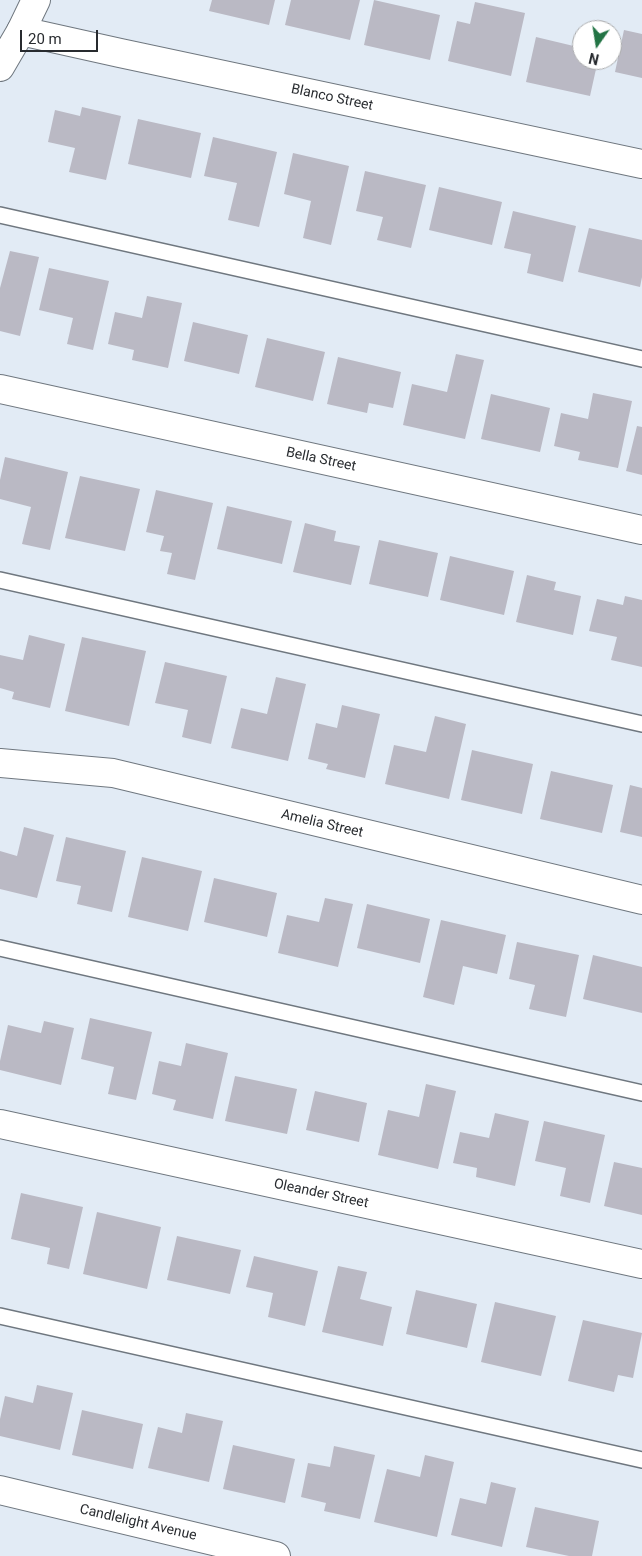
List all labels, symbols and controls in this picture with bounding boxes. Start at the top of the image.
scale bar [22,20,100,52]
north arrow [572,20,622,70]
text: 20 m [28,30,62,48]
text: N [587,50,600,68]
street label: Blanco Street [290,81,374,115]
street label: Bella Street [285,444,357,476]
street label: Amelia Street [279,806,365,842]
street label: Oleander Street [272,1176,370,1212]
street label: Candlelight Avenue [78,1501,198,1545]

